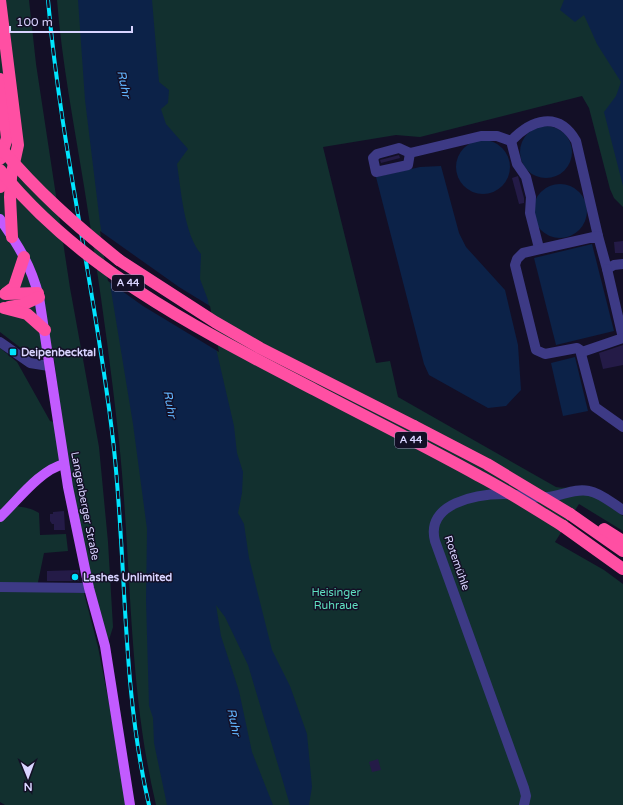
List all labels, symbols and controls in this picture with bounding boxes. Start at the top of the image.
scale bar [10,8,132,34]
text: 100 m [16,15,53,29]
water label: Ruhr [114,69,134,100]
road number: A 44 [112,275,144,291]
place label: Deipenbecktal [21,346,96,360]
marker: Deipenbecktal [8,347,18,357]
water label: Ruhr [160,389,180,420]
road number: A 44 [395,432,427,448]
street label: Langenberger Straße [68,450,102,562]
street label: Rotemühle [442,534,472,592]
place label: Lashes Unlimited [83,571,172,584]
marker: Lashes Unlimited [70,572,80,582]
park label: Heisinger Ruhraue [311,586,361,612]
water label: Ruhr [224,707,244,738]
north arrow [8,757,48,797]
text: N [24,780,33,793]

